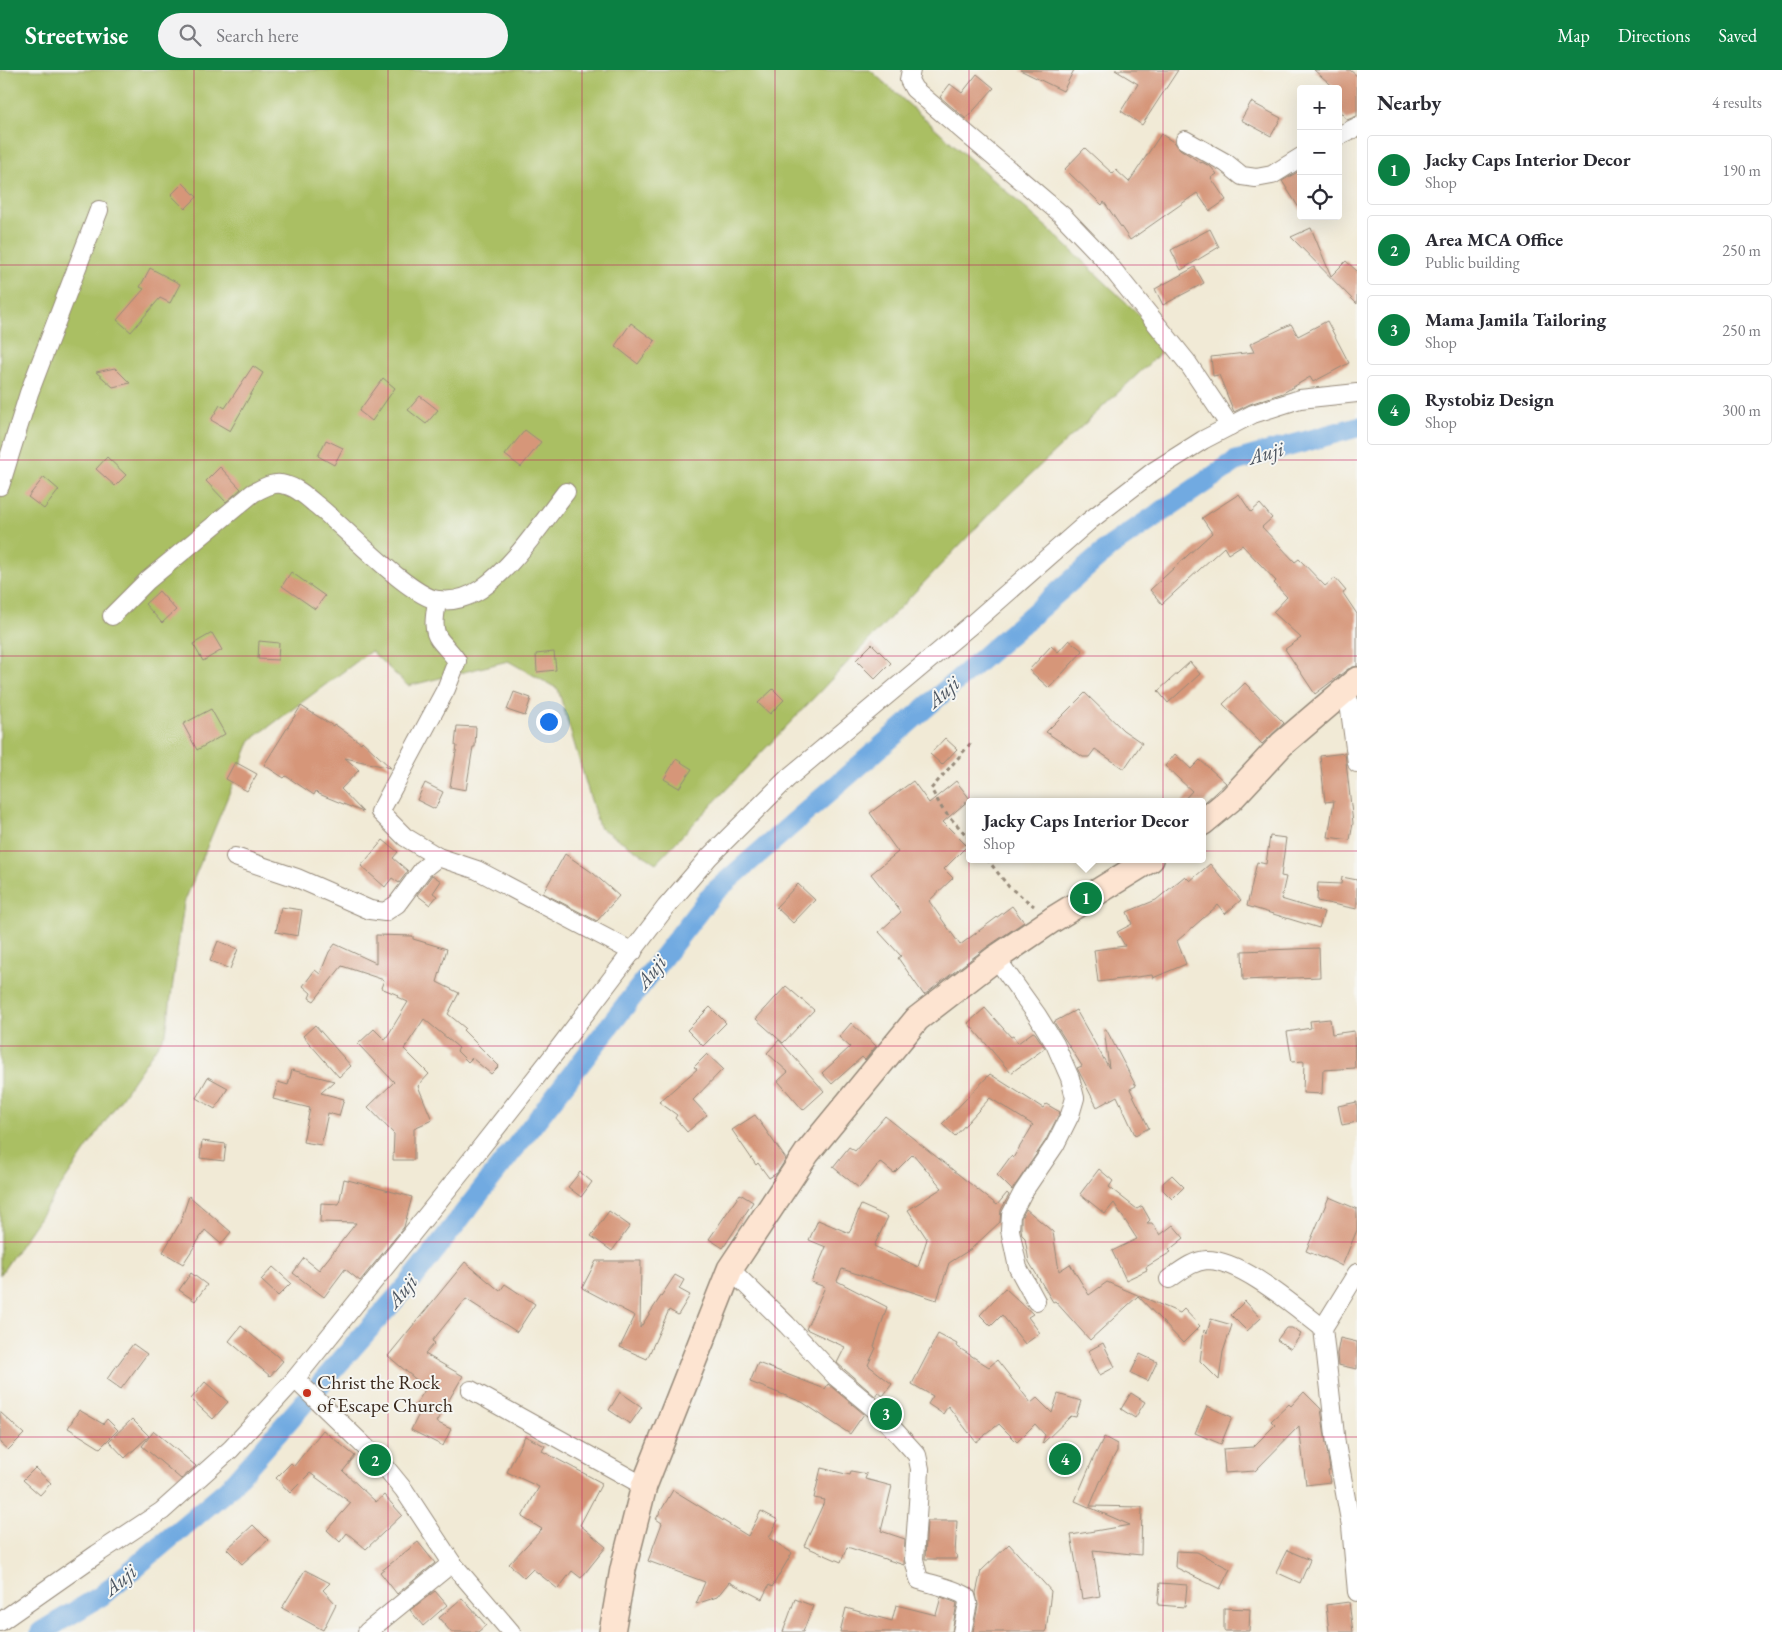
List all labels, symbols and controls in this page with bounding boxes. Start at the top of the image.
search box [158,13,508,58]
text: Streetwise [25,20,128,51]
icon: search [176,21,204,49]
text: Search here [216,23,299,48]
text: Map [1558,24,1590,47]
text: Directions [1618,24,1690,47]
text: Saved [1718,24,1757,47]
map controls [1297,85,1342,220]
button: + [1297,85,1342,130]
text: Nearby [1377,89,1441,116]
text: 4 results [1712,92,1762,113]
button: − [1297,130,1342,175]
text: Jacky Caps Interior Decor [1425,147,1631,172]
text: 1 [1390,160,1398,181]
text: 190 m [1722,160,1761,181]
text: Shop [1425,172,1457,193]
button: locate [1297,175,1342,220]
text: Area MCA Office [1425,227,1563,252]
text: 2 [1390,240,1398,261]
text: 250 m [1722,240,1761,261]
text: Public building [1425,252,1520,273]
text: Mama Jamila Tailoring [1425,307,1606,332]
text: 3 [1390,320,1398,341]
text: 250 m [1722,320,1761,341]
text: Shop [1425,332,1457,353]
text: Rystobiz Design [1425,387,1554,412]
text: 4 [1390,400,1398,421]
text: 300 m [1722,400,1761,421]
text: Shop [1425,412,1457,433]
water label: Auji [1243,434,1288,471]
water label: Auji [919,669,966,715]
your location [536,709,562,735]
popup [966,798,1206,863]
text: Jacky Caps Interior Decor [983,808,1189,833]
text: Shop [983,833,1015,854]
pin: 1 [1070,879,1102,917]
water label: Auji [628,949,673,996]
water label: Auji [379,1268,424,1315]
place label: Christ the Rock of Escape Church [317,1369,453,1418]
marker: Christ the Rock of Escape Church [301,1387,313,1399]
pin: 3 [870,1395,902,1433]
pin: 4 [1049,1440,1081,1478]
pin: 2 [359,1441,391,1479]
water label: Auji [96,1557,143,1603]

